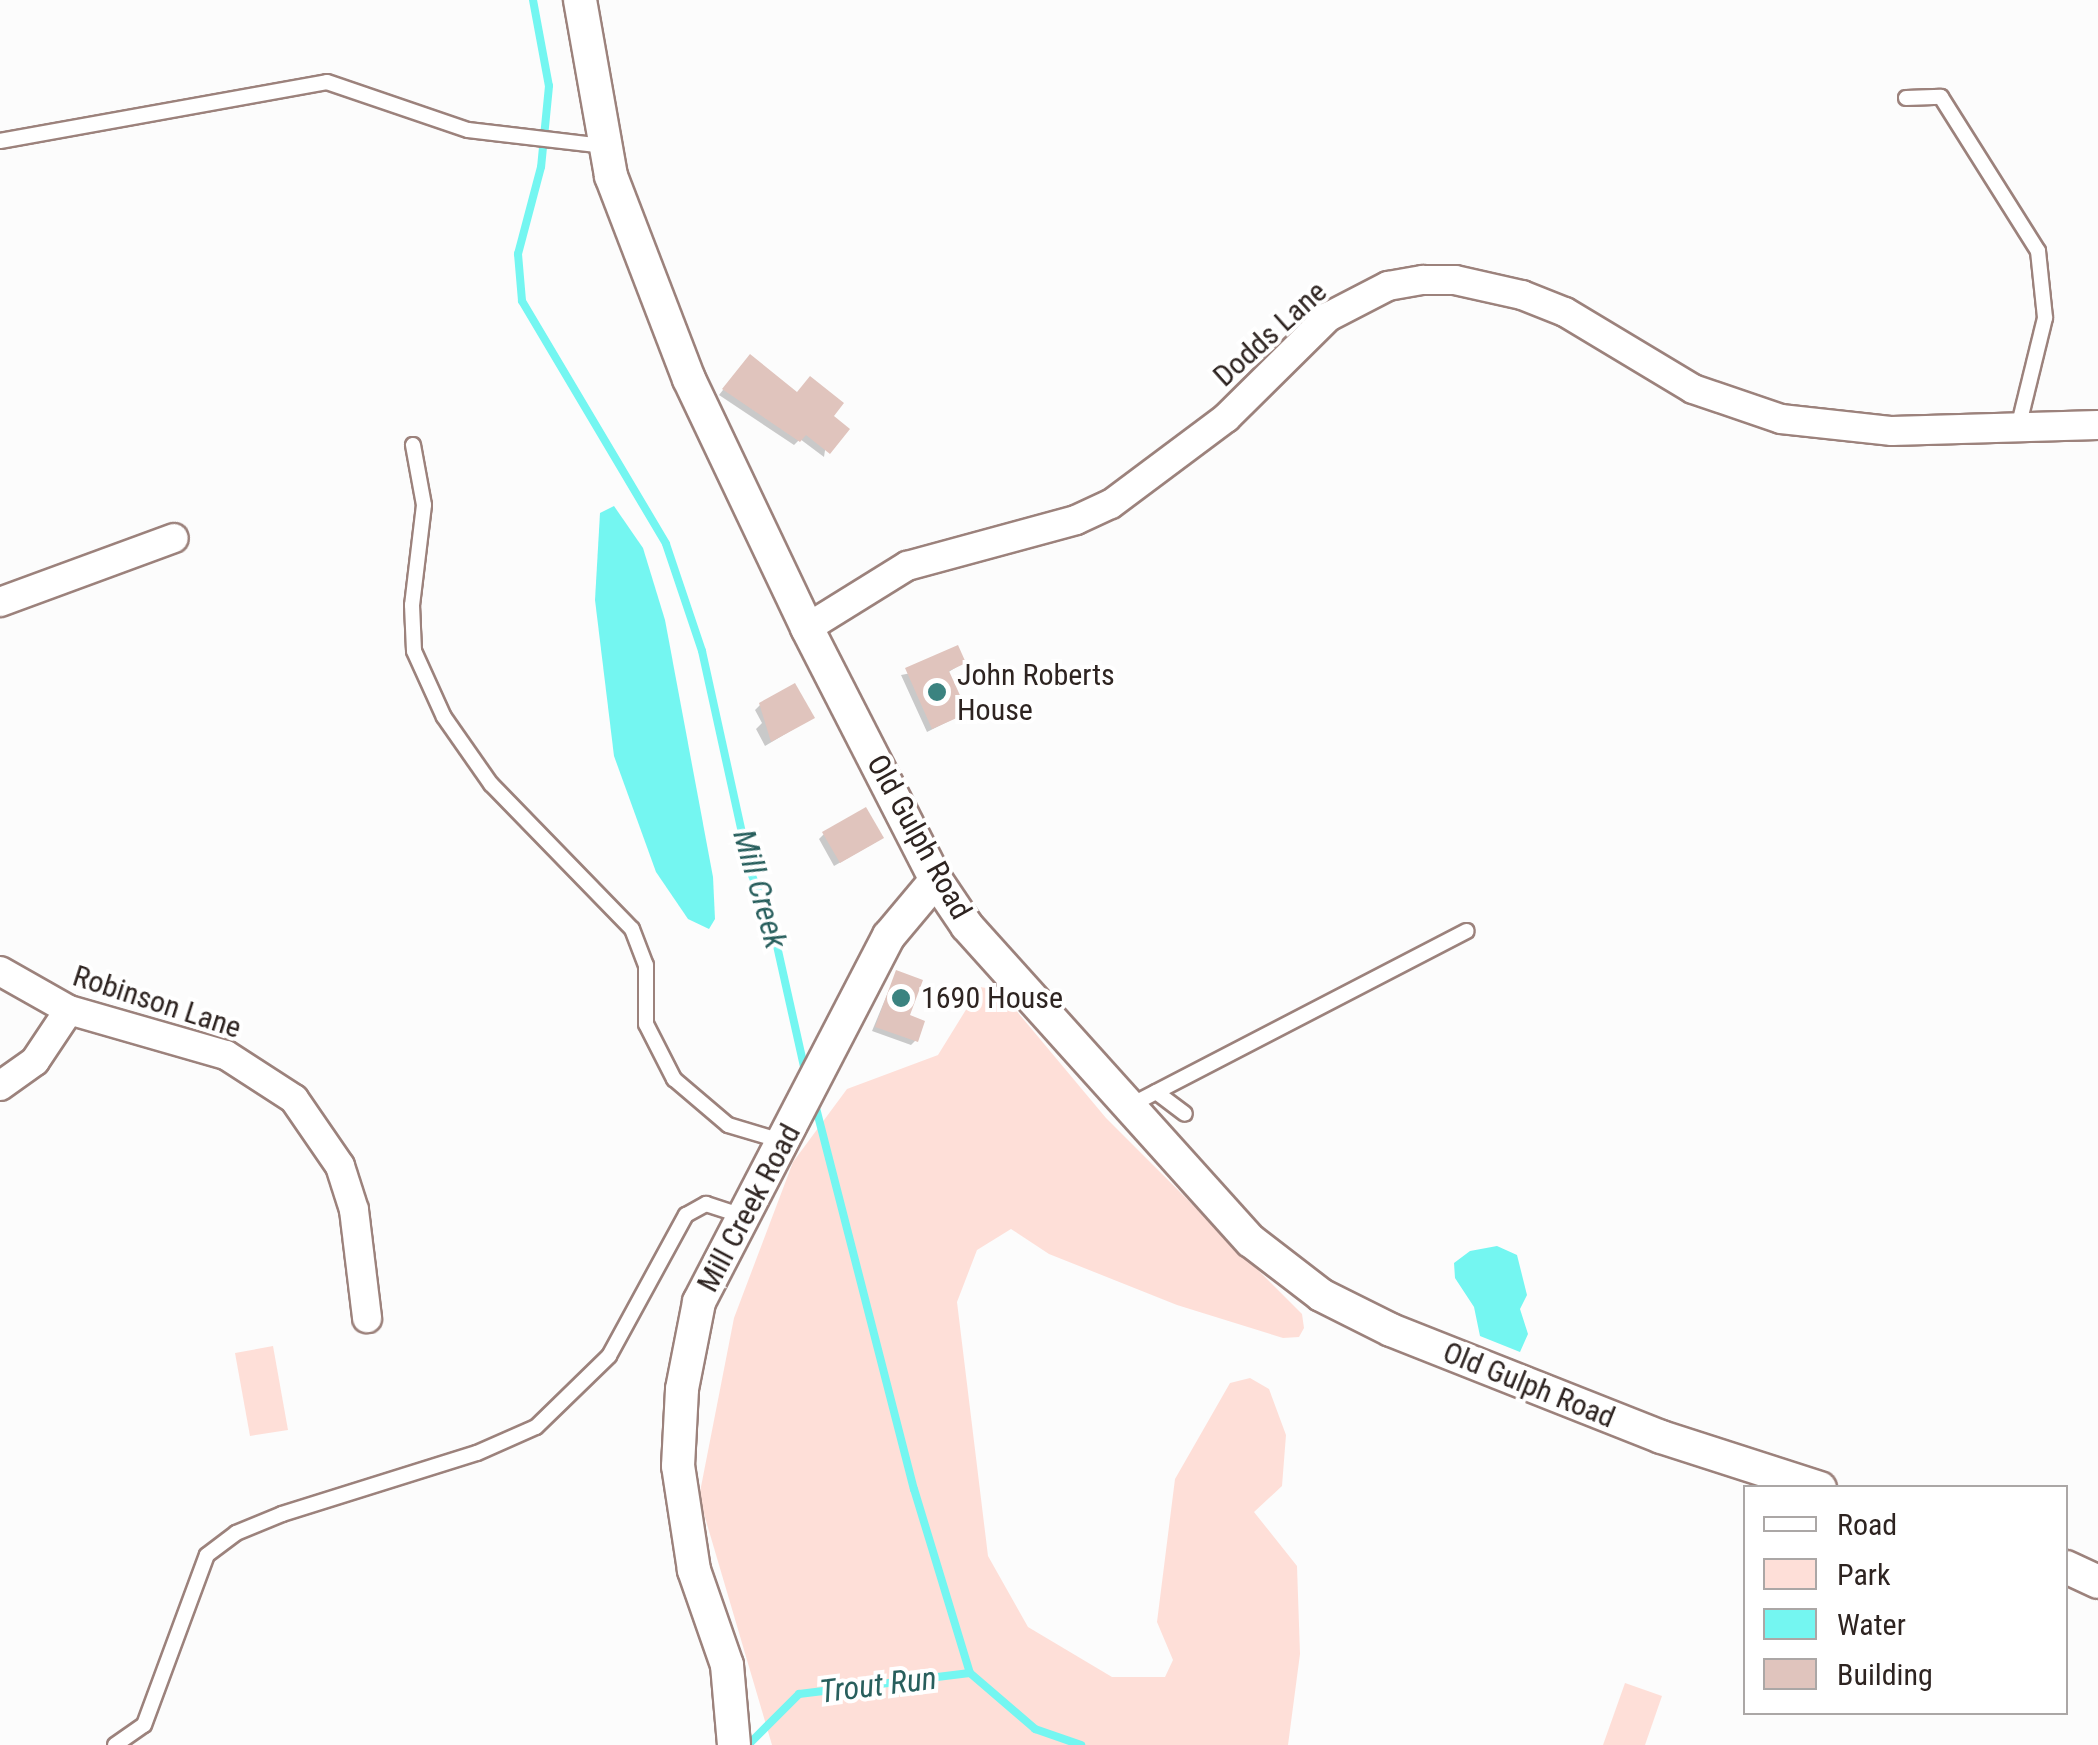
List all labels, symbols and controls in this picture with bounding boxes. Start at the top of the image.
street label: Dodds Lane [1206,274,1334,394]
place label: John Roberts House [957,657,1115,728]
marker: John Roberts House [926,681,948,703]
street label: Old Gulph Road [859,749,979,925]
water label: Mill Creek [725,825,795,953]
street label: Robinson Lane [68,958,246,1046]
place label: 1690 House [921,980,1063,1016]
marker: 1690 House [890,987,912,1009]
street label: Mill Creek Road [690,1118,808,1298]
street label: Old Gulph Road [1438,1334,1620,1436]
legend [1743,1485,2068,1715]
text: Road [1837,1507,1897,1542]
text: Park [1837,1557,1891,1592]
text: Water [1837,1607,1906,1642]
text: Building [1837,1657,1933,1692]
water label: Trout Run [817,1659,939,1711]

